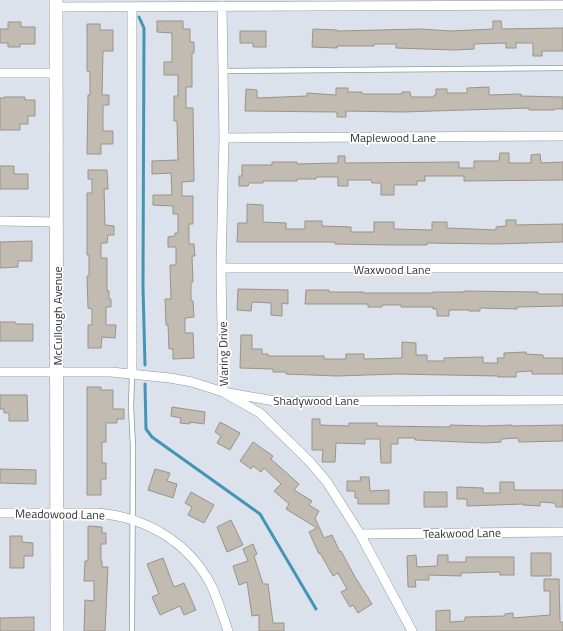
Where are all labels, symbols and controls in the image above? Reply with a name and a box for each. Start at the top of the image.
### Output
street label: Maplewood Lane [350,128,436,147]
street label: Waxwood Lane [354,260,430,279]
street label: McCullough Avenue [48,266,67,366]
street label: Waring Drive [213,321,233,387]
street label: Shadywood Lane [273,391,359,410]
street label: Meadowood Lane [15,504,105,524]
street label: Teakwood Lane [423,523,501,543]

